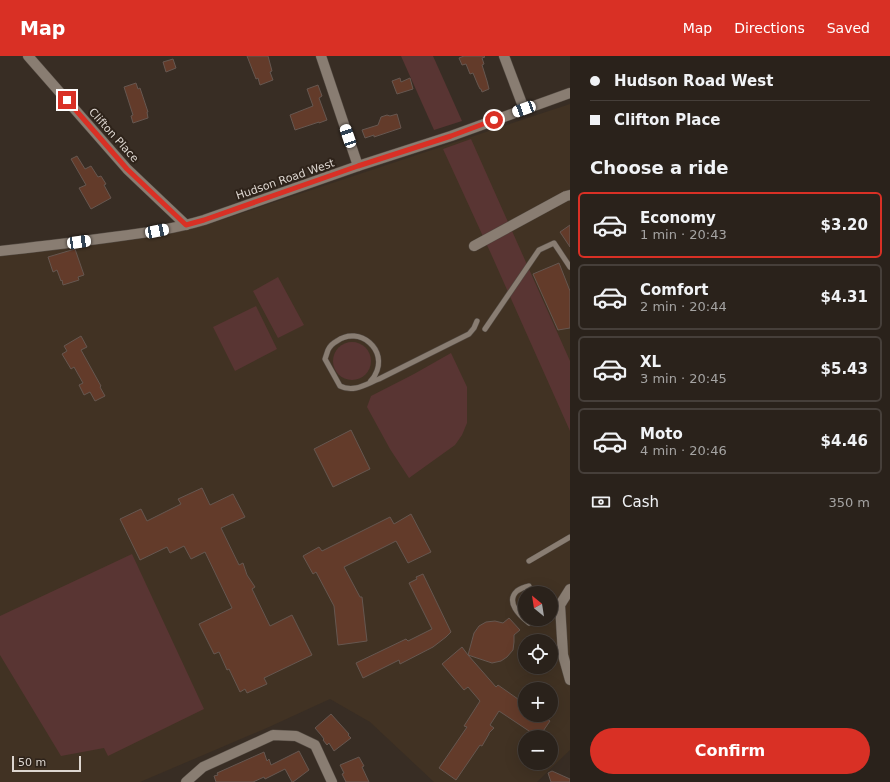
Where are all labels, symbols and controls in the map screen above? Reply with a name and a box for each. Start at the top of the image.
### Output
text: Map [20,17,65,39]
text: Map [683,20,712,36]
text: Directions [734,20,805,36]
text: Saved [827,20,870,36]
text: Hudson Road West [614,72,773,90]
route end [58,91,76,109]
car [511,99,537,119]
street label: Clifton Place [86,106,141,165]
route start [485,111,503,129]
text: Clifton Place [614,111,721,129]
car [338,123,358,149]
street label: Hudson Road West [234,156,337,202]
text: Choose a ride [590,157,729,178]
icon: car [592,207,628,243]
text: Economy [640,209,716,227]
text: $3.20 [821,216,868,234]
car [144,223,170,239]
text: 1 min · 20:43 [640,227,727,242]
car [66,234,92,250]
icon: car [592,279,628,315]
text: Comfort [640,281,708,299]
text: $4.31 [821,288,868,306]
text: 2 min · 20:44 [640,299,727,314]
icon: car [592,351,628,387]
text: XL [640,353,661,371]
text: $5.43 [821,360,868,378]
text: 3 min · 20:45 [640,371,727,386]
icon: car [592,423,628,459]
text: Moto [640,425,683,443]
text: $4.46 [821,432,868,450]
text: 4 min · 20:46 [640,443,727,458]
icon: cash [590,491,612,513]
text: Cash [622,493,659,511]
text: 350 m [828,495,870,510]
north arrow [518,586,558,626]
map controls [518,586,558,770]
button: locate [518,634,558,674]
button: + [518,682,558,722]
button: Confirm [590,728,870,774]
button: − [518,730,558,770]
scale bar [12,754,81,773]
text: 50 m [18,756,46,769]

